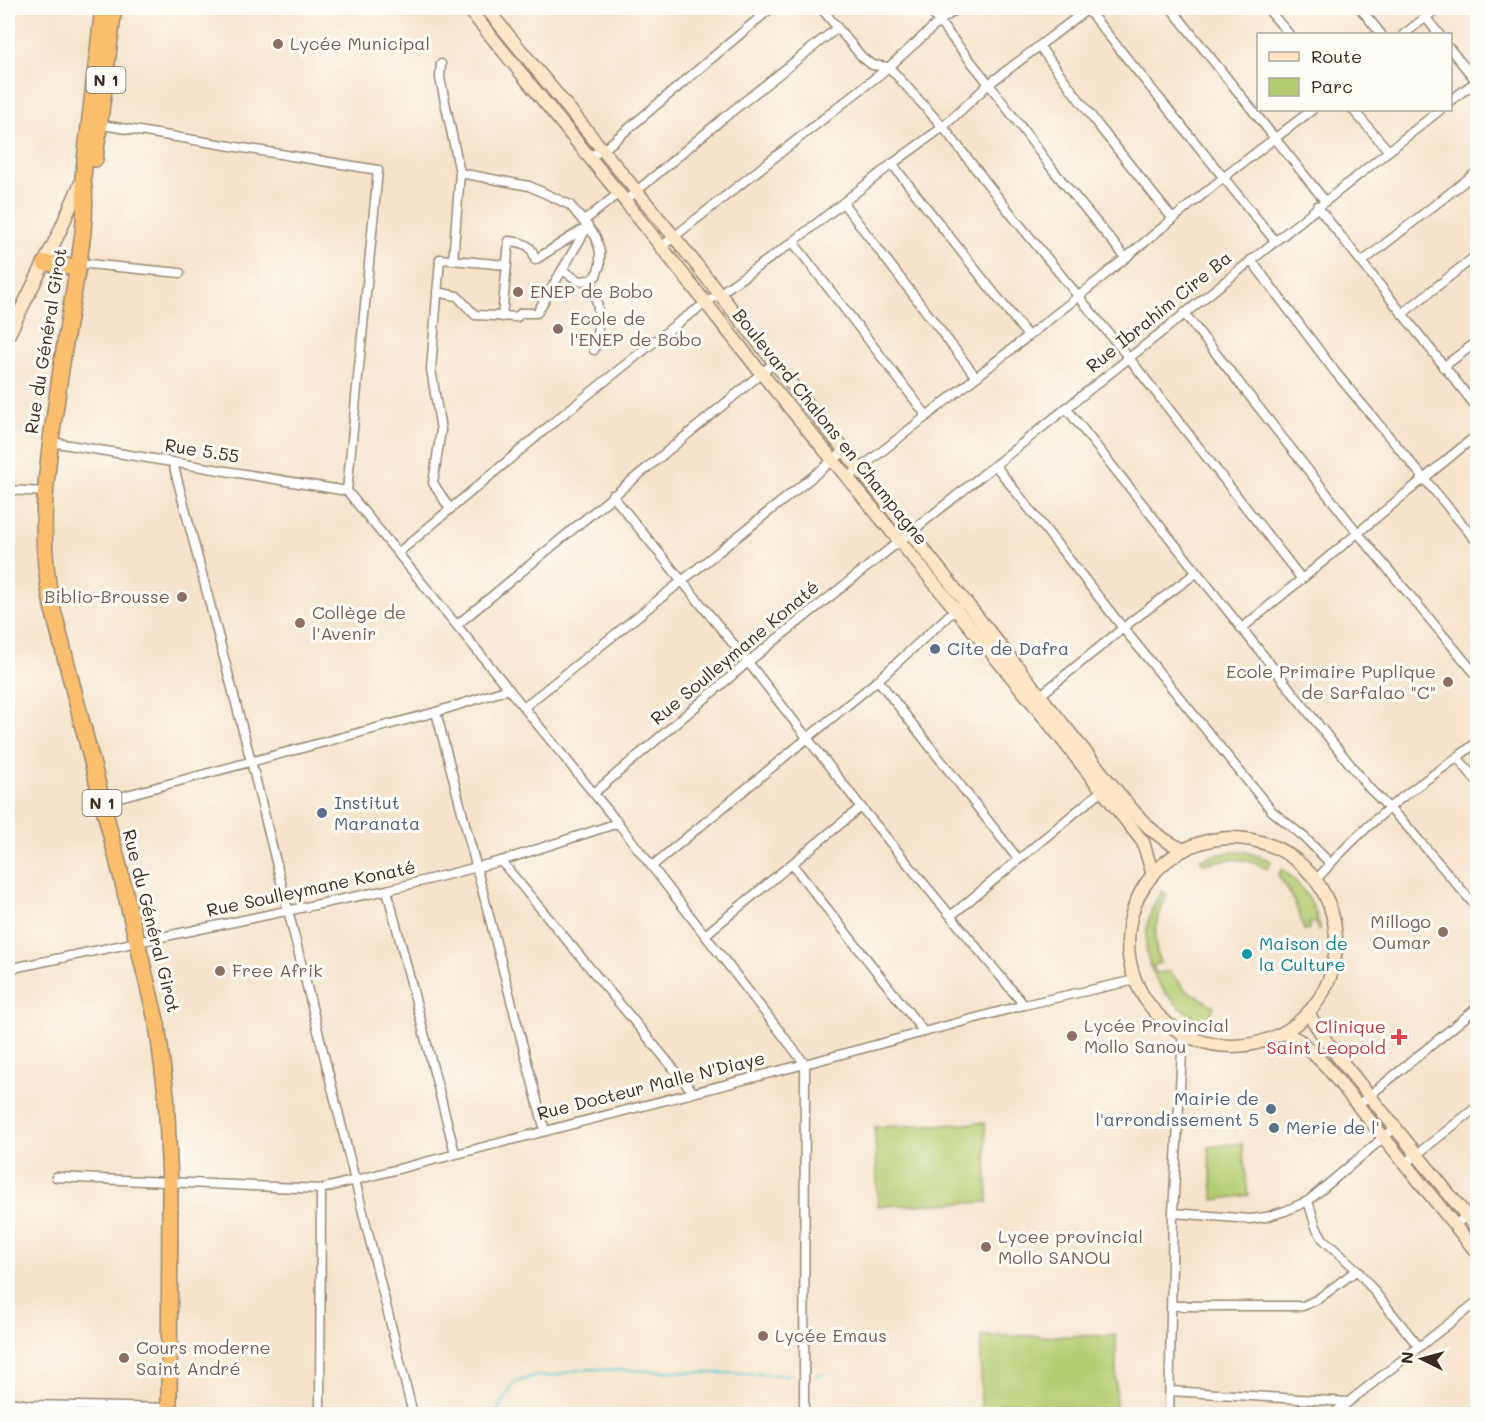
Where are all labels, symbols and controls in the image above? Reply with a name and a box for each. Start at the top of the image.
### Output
place label: Lycée Municipal [290,31,430,55]
legend [1257,33,1452,111]
marker: Lycée Municipal [271,37,285,51]
text: Route [1311,44,1362,68]
road number: N 1 [86,67,126,93]
text: Parc [1311,74,1353,98]
street label: Rue Ibrahim Cire Ba [1081,245,1236,377]
street label: Rue du Général Girot [18,246,72,436]
place label: ENEP de Bobo [530,279,653,303]
marker: ENEP de Bobo [511,285,525,299]
street label: Boulevard Chalons en Champagne [728,303,934,550]
place label: Ecole de l'ENEP de Bobo [570,306,702,351]
marker: Ecole de l'ENEP de Bobo [551,322,565,336]
street label: Rue 5.55 [163,432,241,468]
street label: Rue Soulleymane Konaté [645,575,824,730]
place label: Biblio-Brousse [44,584,170,608]
marker: Biblio-Brousse [175,590,189,604]
place label: Collège de l'Avenir [312,600,406,645]
marker: Collège de l'Avenir [293,616,307,630]
place label: Cite de Dafra [947,636,1069,660]
marker: Cite de Dafra [928,642,942,656]
place label: Ecole Primaire Puplique de Sarfalao "C" [1226,659,1436,704]
marker: Ecole Primaire Puplique de Sarfalao "C" [1441,675,1455,689]
road number: N 1 [82,790,122,816]
place label: Institut Maranata [334,790,420,835]
marker: Institut Maranata [315,806,329,820]
street label: Rue du Général Girot [118,827,186,1015]
street label: Rue Soulleymane Konaté [204,854,417,922]
place label: Millogo Oumar [1370,909,1431,954]
marker: Millogo Oumar [1436,925,1450,939]
place label: Maison de la Culture [1259,931,1348,976]
marker: Maison de la Culture [1240,947,1254,961]
place label: Free Afrik [232,958,323,982]
marker: Free Afrik [213,964,227,978]
place label: Lycée Provincial Mollo Sanou [1084,1013,1229,1058]
place label: Clinique Saint Leopold [1266,1014,1386,1059]
marker: Clinique Saint Leopold [1390,1028,1408,1046]
marker: Lycée Provincial Mollo Sanou [1065,1029,1079,1043]
street label: Rue Docteur Malle N'Diaye [534,1045,767,1125]
place label: Mairie de l'arrondissement 5 [1095,1086,1259,1131]
marker: Mairie de l'arrondissement 5 [1264,1102,1278,1116]
place label: Merie de l' [1286,1115,1380,1139]
marker: Merie de l' [1267,1121,1281,1135]
place label: Lycee provincial Mollo SANOU [998,1224,1143,1269]
marker: Lycee provincial Mollo SANOU [979,1240,993,1254]
place label: Lycée Emaus [775,1323,887,1347]
marker: Lycée Emaus [756,1329,770,1343]
north arrow [1392,1329,1452,1389]
place label: Cours moderne Saint André [136,1335,271,1380]
marker: Cours moderne Saint André [117,1351,131,1365]
text: N [1396,1351,1418,1365]

